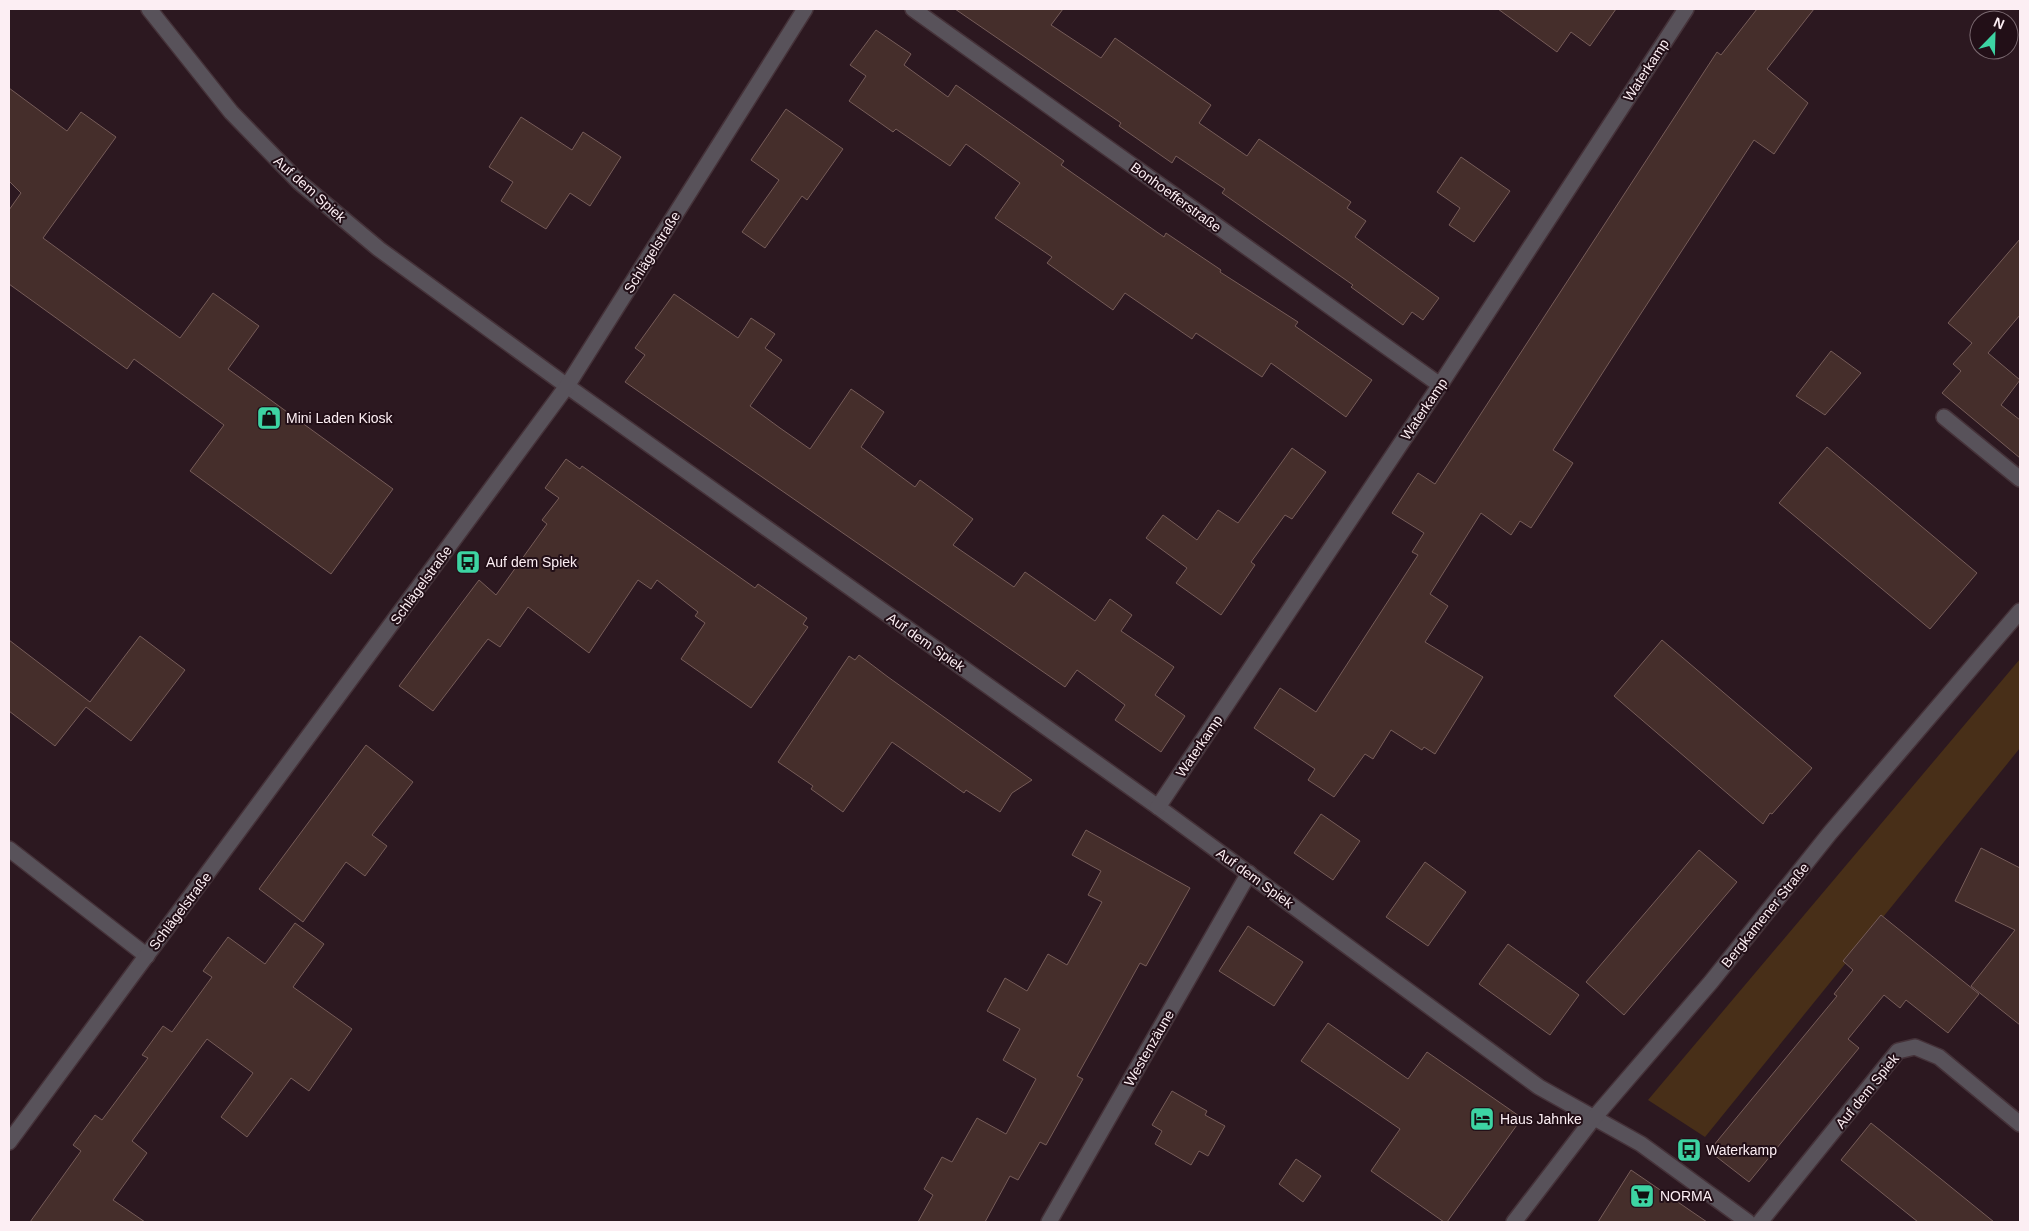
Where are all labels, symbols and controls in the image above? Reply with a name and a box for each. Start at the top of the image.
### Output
north arrow [1969,10,2019,60]
text: N [1991,14,2007,32]
street label: Waterkamp [1620,36,1672,104]
street label: Auf dem Spiek [271,153,350,226]
street label: Bonhoefferstraße [1128,159,1225,235]
street label: Schlägelstraße [620,208,684,296]
street label: Waterkamp [1397,375,1451,443]
shop icon: Mini Laden Kiosk [256,405,282,431]
place label: Mini Laden Kiosk [286,410,394,426]
street label: Schlägelstraße [387,542,455,627]
bus stop icon: Auf dem Spiek [455,549,481,575]
place label: Auf dem Spiek [486,554,578,570]
street label: Auf dem Spiek [884,609,969,675]
street label: Waterkamp [1172,712,1226,780]
street label: Auf dem Spiek [1213,845,1297,912]
street label: Bergkamener Straße [1718,859,1812,971]
street label: Schlägelstraße [146,869,215,953]
street label: Westenzäune [1121,1007,1177,1089]
street label: Auf dem Spiek [1832,1050,1902,1131]
hotel icon: Haus Jahnke [1469,1106,1495,1132]
place label: Haus Jahnke [1500,1111,1582,1127]
bus stop icon: Waterkamp [1676,1137,1702,1163]
place label: Waterkamp [1706,1142,1777,1158]
supermarket icon: NORMA [1629,1183,1655,1209]
place label: NORMA [1660,1188,1713,1204]

